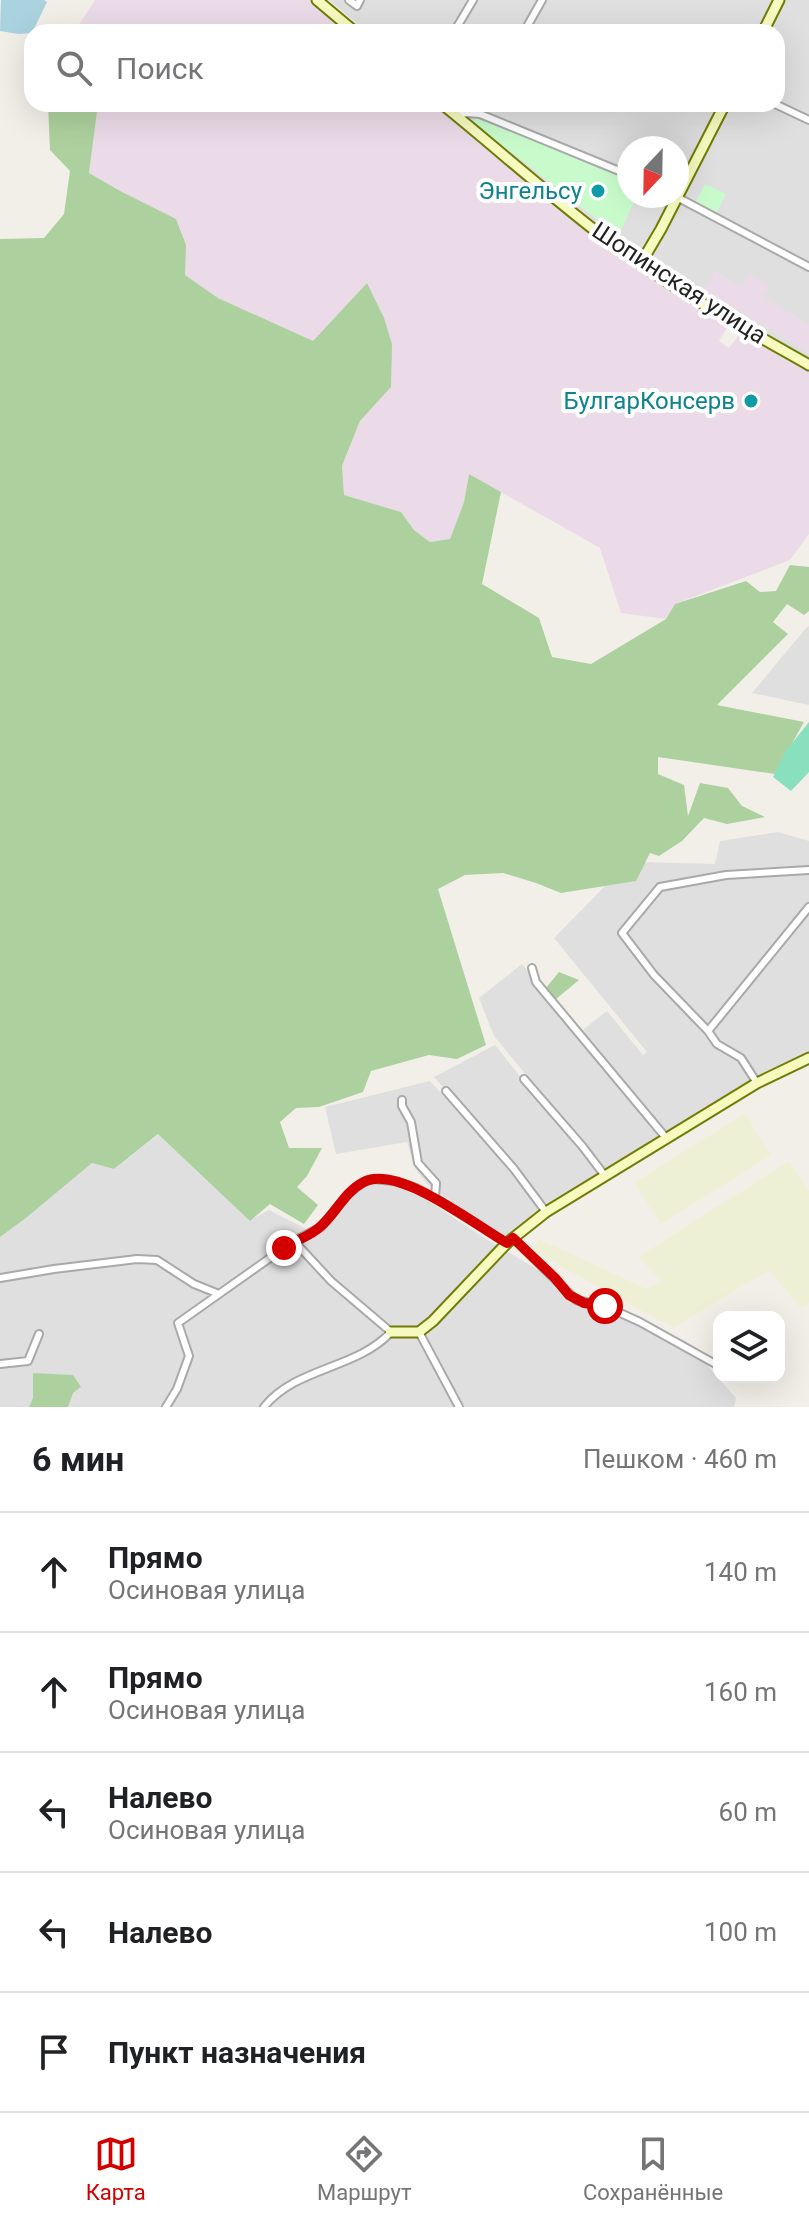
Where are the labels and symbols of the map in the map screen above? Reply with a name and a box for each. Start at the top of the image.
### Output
north arrow [617,136,689,208]
place label: Энгельсу [479,177,583,205]
marker: Энгельсу [589,182,607,200]
street label: Шопинская улица [587,216,771,350]
place label: БулгарКонсерв [563,387,735,415]
marker: БулгарКонсерв [742,392,760,410]
route end [266,1230,302,1266]
route start [587,1288,623,1324]

